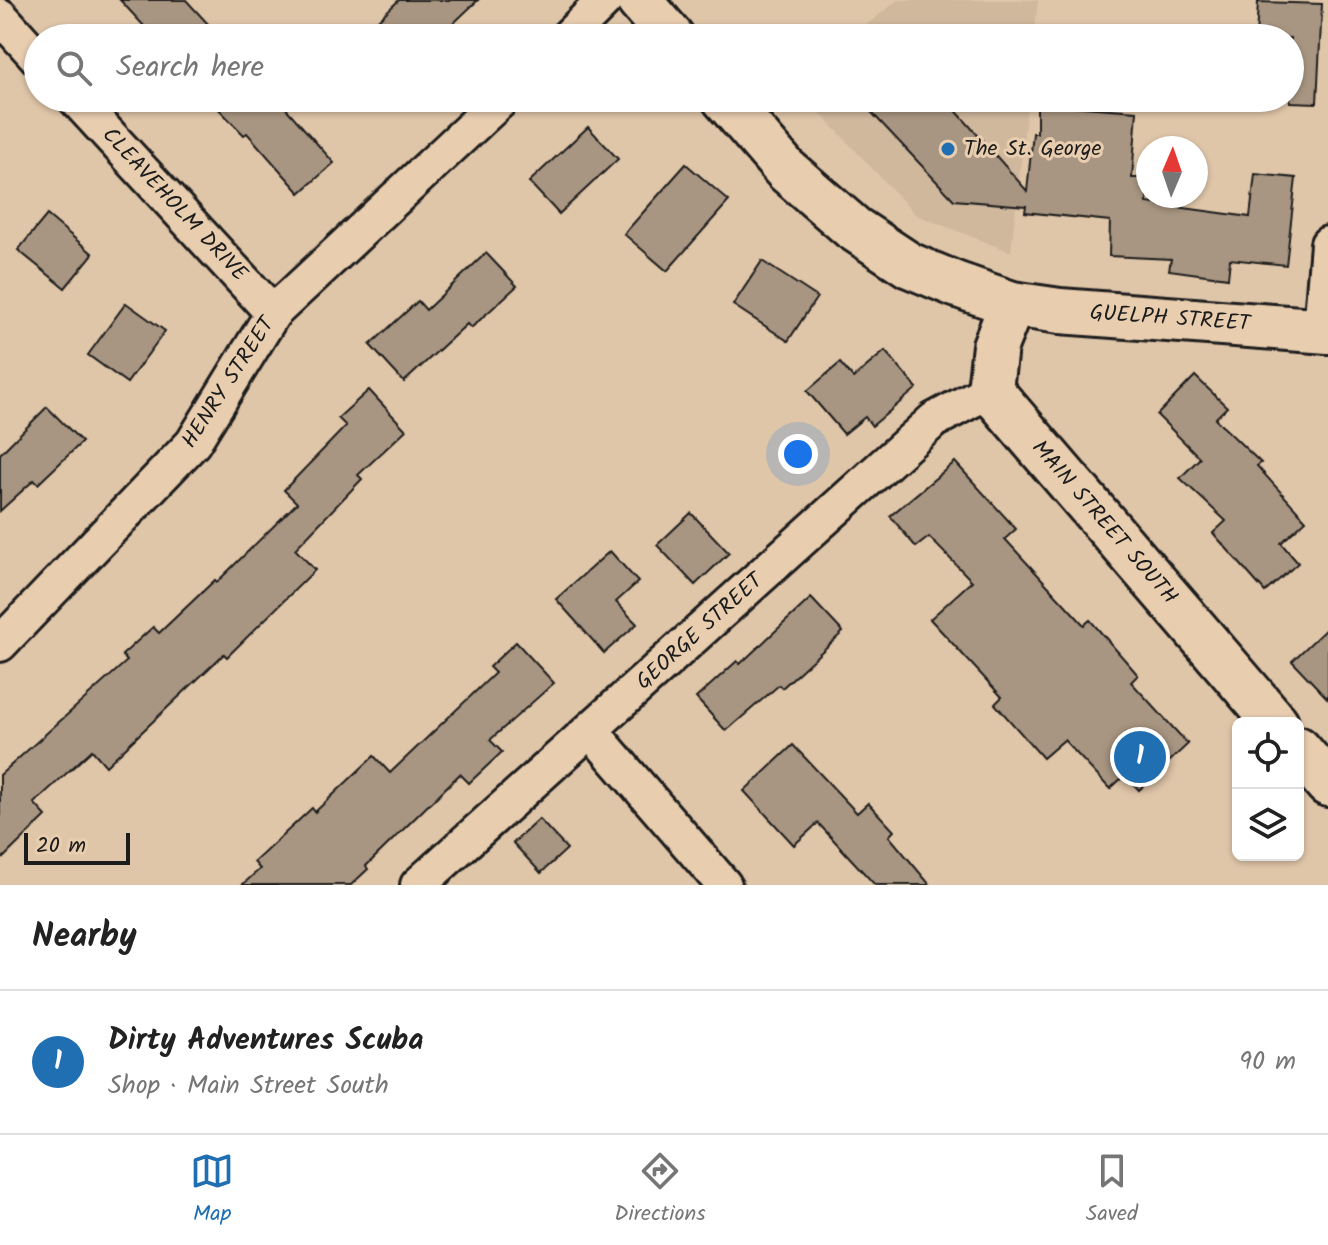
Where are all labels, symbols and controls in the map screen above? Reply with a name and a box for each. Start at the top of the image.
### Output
search box [24,24,1304,112]
text: Search here [116,44,264,92]
icon: search [52,46,96,90]
street label: CLEAVEHOLM DRIVE [93,120,256,291]
place label: The St. George [964,132,1102,167]
north arrow [1136,136,1208,208]
marker: The St. George [939,140,957,158]
street label: GUELPH STREET [1089,296,1254,342]
street label: HENRY STREET [173,308,286,456]
street label: MAIN STREET SOUTH [1022,433,1186,613]
your location [778,434,818,474]
street label: GEORGE STREET [628,563,773,699]
map controls [1232,717,1304,861]
button: locate [1232,717,1304,789]
pin: 1 [1114,727,1166,787]
button: layers [1232,789,1304,861]
scale bar [24,829,130,865]
text: 20 m [36,829,86,864]
text: Nearby [32,910,137,964]
text: Dirty Adventures Scuba [108,1017,424,1065]
text: 1 [54,1041,62,1083]
text: 90 m [1239,1041,1296,1083]
text: Shop · Main Street South [108,1065,389,1107]
tab: Map [190,1149,234,1232]
tab: Directions [614,1149,706,1232]
tab: Saved [1086,1149,1138,1232]

